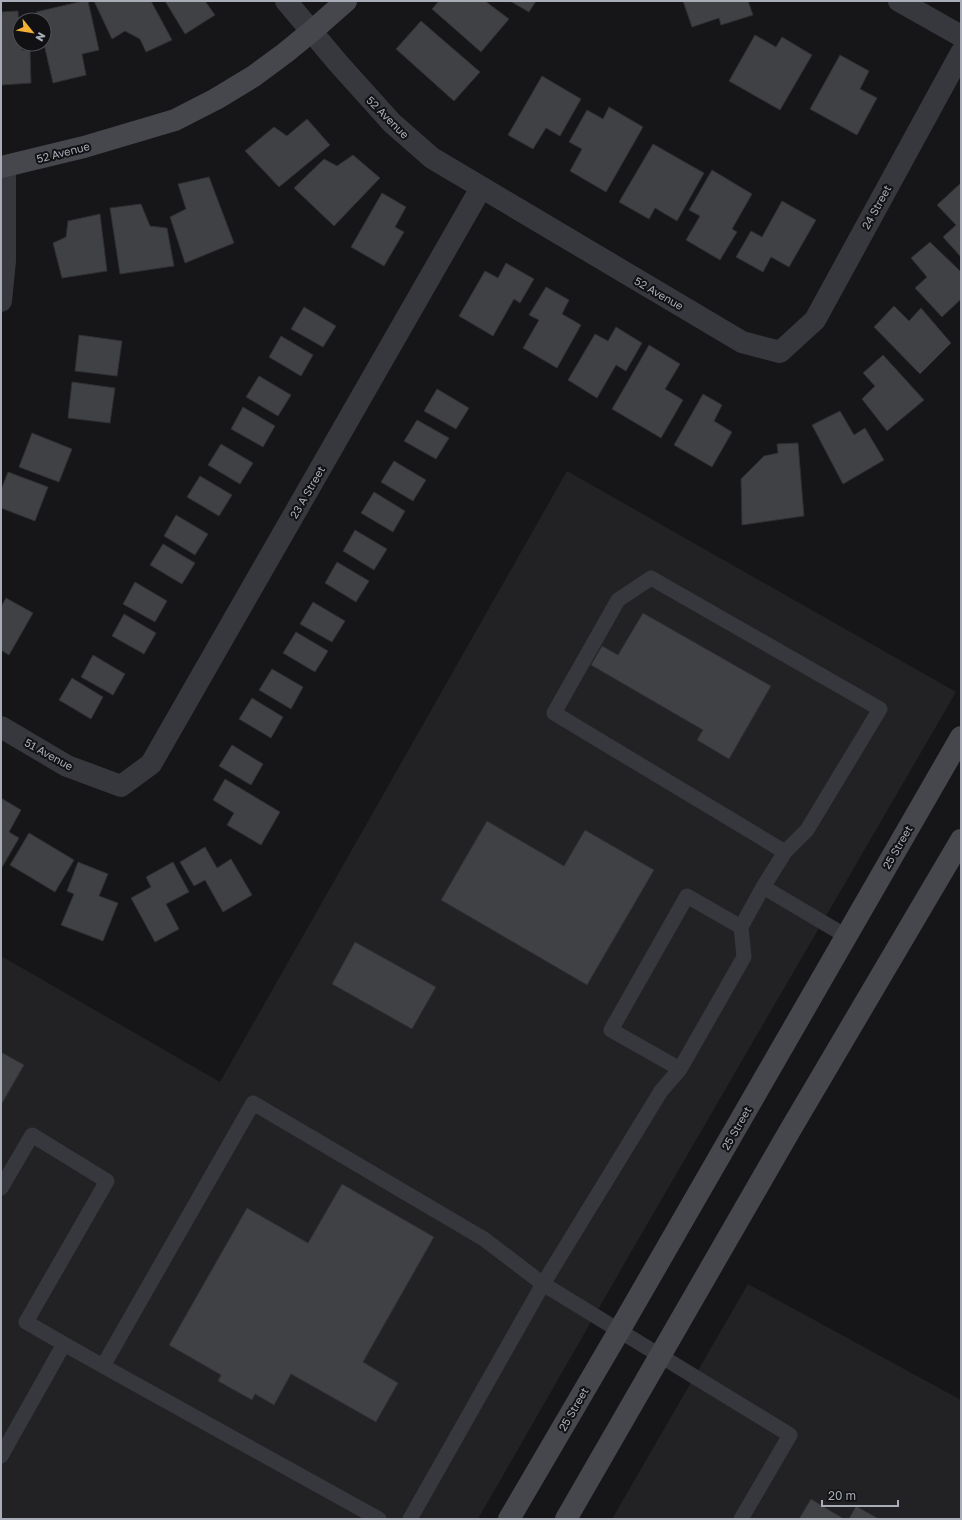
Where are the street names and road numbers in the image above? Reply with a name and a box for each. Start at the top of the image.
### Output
street label: 52 Avenue [364,93,412,141]
street label: 52 Avenue [35,139,91,165]
street label: 24 Street [859,183,893,231]
street label: 52 Avenue [632,274,686,312]
street label: 23 A Street [287,464,327,520]
street label: 51 Avenue [23,735,75,773]
street label: 25 Street [879,823,915,871]
street label: 25 Street [718,1104,754,1152]
street label: 25 Street [555,1385,591,1433]

